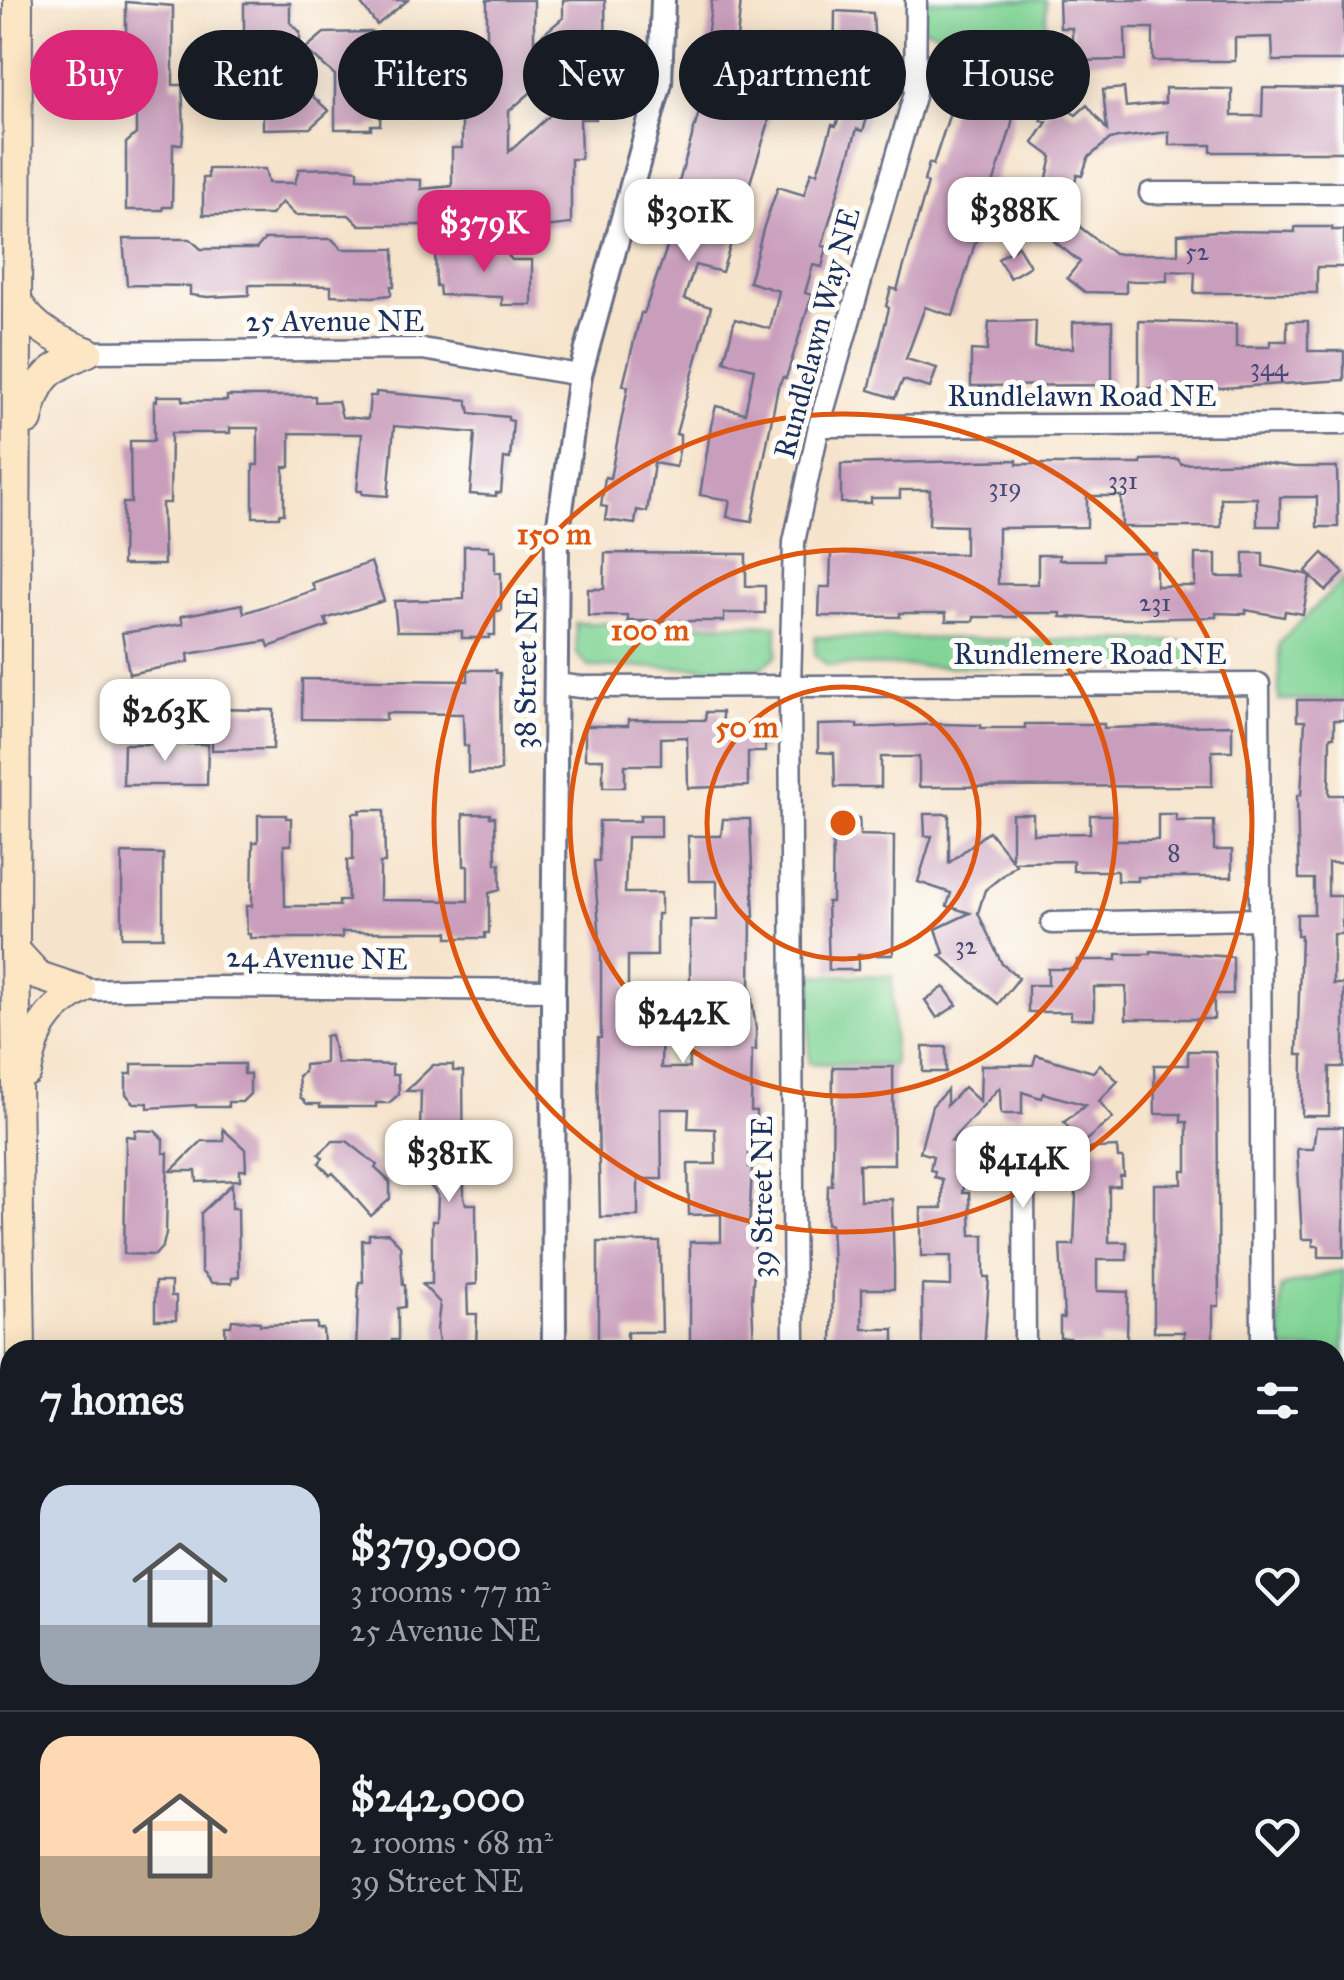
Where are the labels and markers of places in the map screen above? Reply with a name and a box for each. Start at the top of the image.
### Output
pin: $388K [944,177,1084,262]
pin: $301K [619,179,759,264]
pin: $379K [414,190,554,275]
pin: $263K [95,679,235,764]
centre of rings [825,805,861,841]
pin: $242K [613,981,753,1066]
pin: $381K [379,1120,519,1205]
pin: $414K [953,1126,1093,1211]

